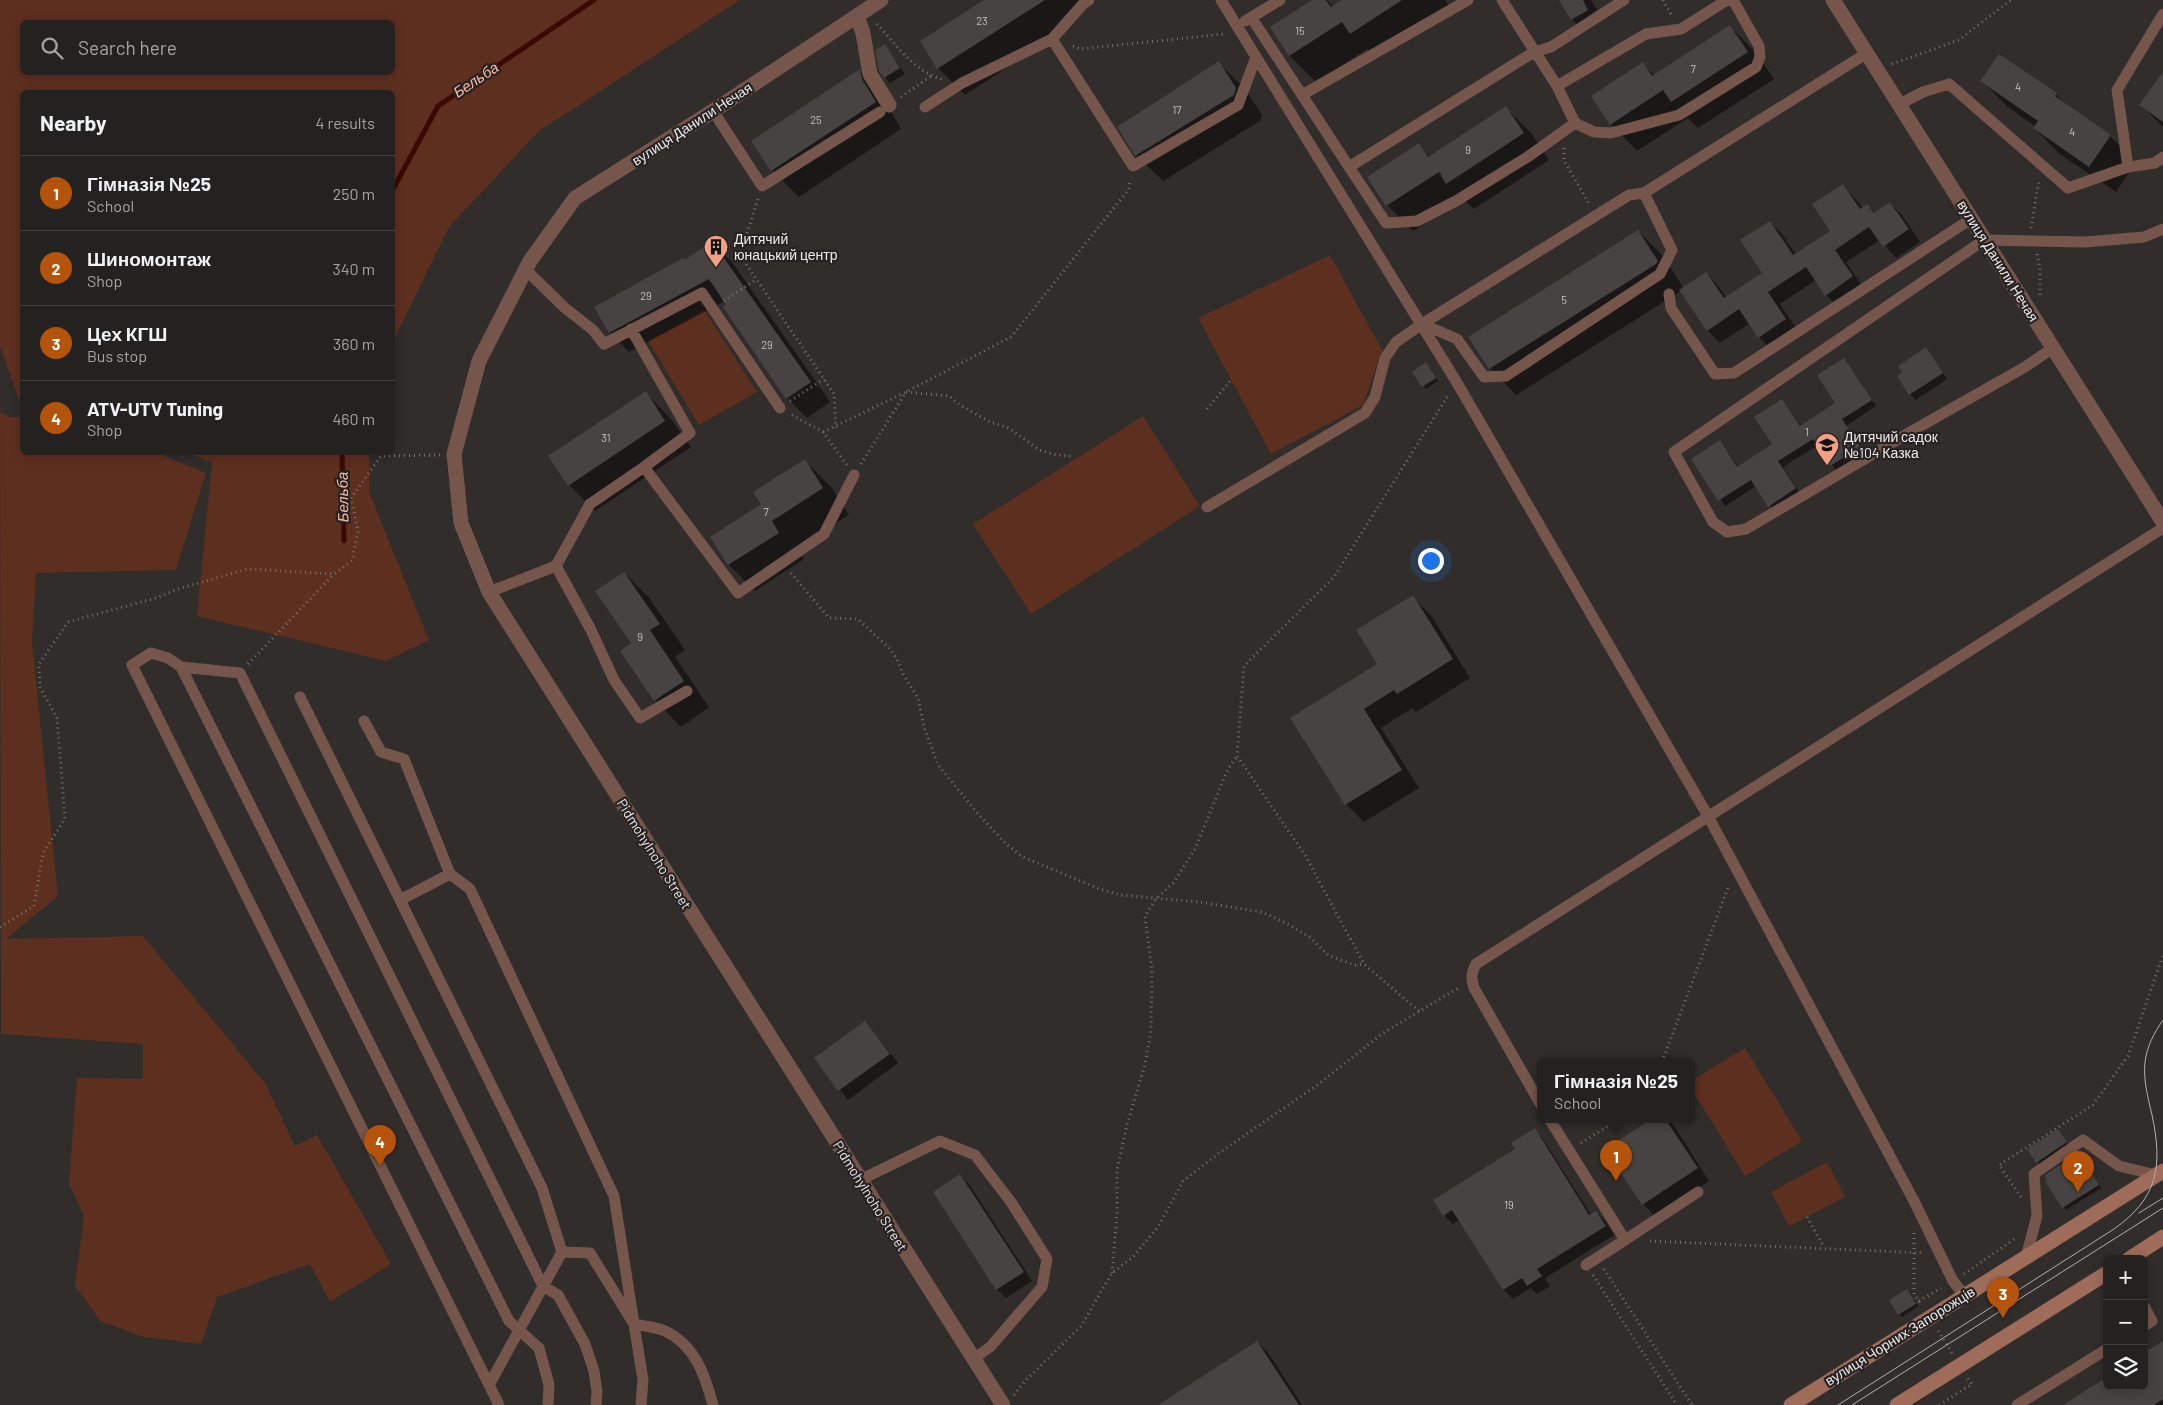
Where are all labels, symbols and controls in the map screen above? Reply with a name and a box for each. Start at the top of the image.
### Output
house number: 23 [976,14,988,27]
search box [20,20,395,75]
house number: 15 [1295,24,1305,37]
icon: search [38,34,66,62]
text: Search here [78,36,177,59]
water label: Бельба [449,58,502,101]
house number: 7 [1690,62,1696,75]
street label: вулиця Данили Нечая [628,78,755,169]
house number: 4 [2015,80,2021,93]
house number: 17 [1172,103,1182,116]
text: Nearby [40,110,106,135]
text: 4 results [315,113,375,132]
house number: 25 [810,113,822,126]
house number: 4 [2069,125,2075,138]
house number: 9 [1465,143,1471,156]
text: Гімназія №25 [87,172,211,195]
text: 1 [53,184,59,203]
text: 250 m [333,184,375,203]
text: School [87,196,134,215]
street label: вулиця Данили Нечая [1954,197,2043,325]
place label: Дитячий юнацький центр [734,230,838,263]
building icon: Дитячий юнацький центр [703,234,729,268]
text: Шиномонтаж [87,247,211,270]
text: 2 [52,259,60,278]
text: 340 m [332,259,375,278]
text: Shop [87,271,122,290]
house number: 29 [640,289,652,302]
house number: 5 [1561,293,1567,306]
text: Цех КГШ [87,322,167,345]
text: 3 [52,334,60,353]
text: 360 m [333,334,375,353]
house number: 29 [761,338,773,351]
text: Bus stop [87,346,147,365]
text: ATV-UTV Tuning [87,397,223,420]
text: 4 [51,409,61,428]
text: 460 m [332,409,375,428]
text: Shop [87,420,122,439]
house number: 1 [1805,425,1809,438]
place label: Дитячий садок №104 Казка [1844,428,1939,461]
house number: 31 [601,431,611,444]
school or university icon: Дитячий садок №104 Казка [1814,432,1840,466]
water label: Бельба [333,471,351,523]
house number: 7 [763,505,769,518]
your location [1418,548,1444,574]
house number: 9 [637,630,643,643]
street label: Pidmohylnoho Street [614,795,695,912]
popup [1537,1058,1695,1123]
text: Гімназія №25 [1554,1069,1678,1092]
text: School [1554,1093,1601,1112]
pin: 4 [364,1125,396,1166]
street label: Pidmohylnoho Street [830,1137,911,1254]
pin: 1 [1600,1140,1632,1181]
pin: 2 [2062,1151,2094,1192]
house number: 19 [1504,1198,1514,1211]
map controls [2103,1255,2148,1390]
button: + [2103,1255,2148,1300]
pin: 3 [1987,1277,2019,1318]
street label: вулиця Чорних Запорожців [1822,1282,1978,1389]
button: − [2103,1300,2148,1345]
button: layers [2103,1345,2148,1390]

